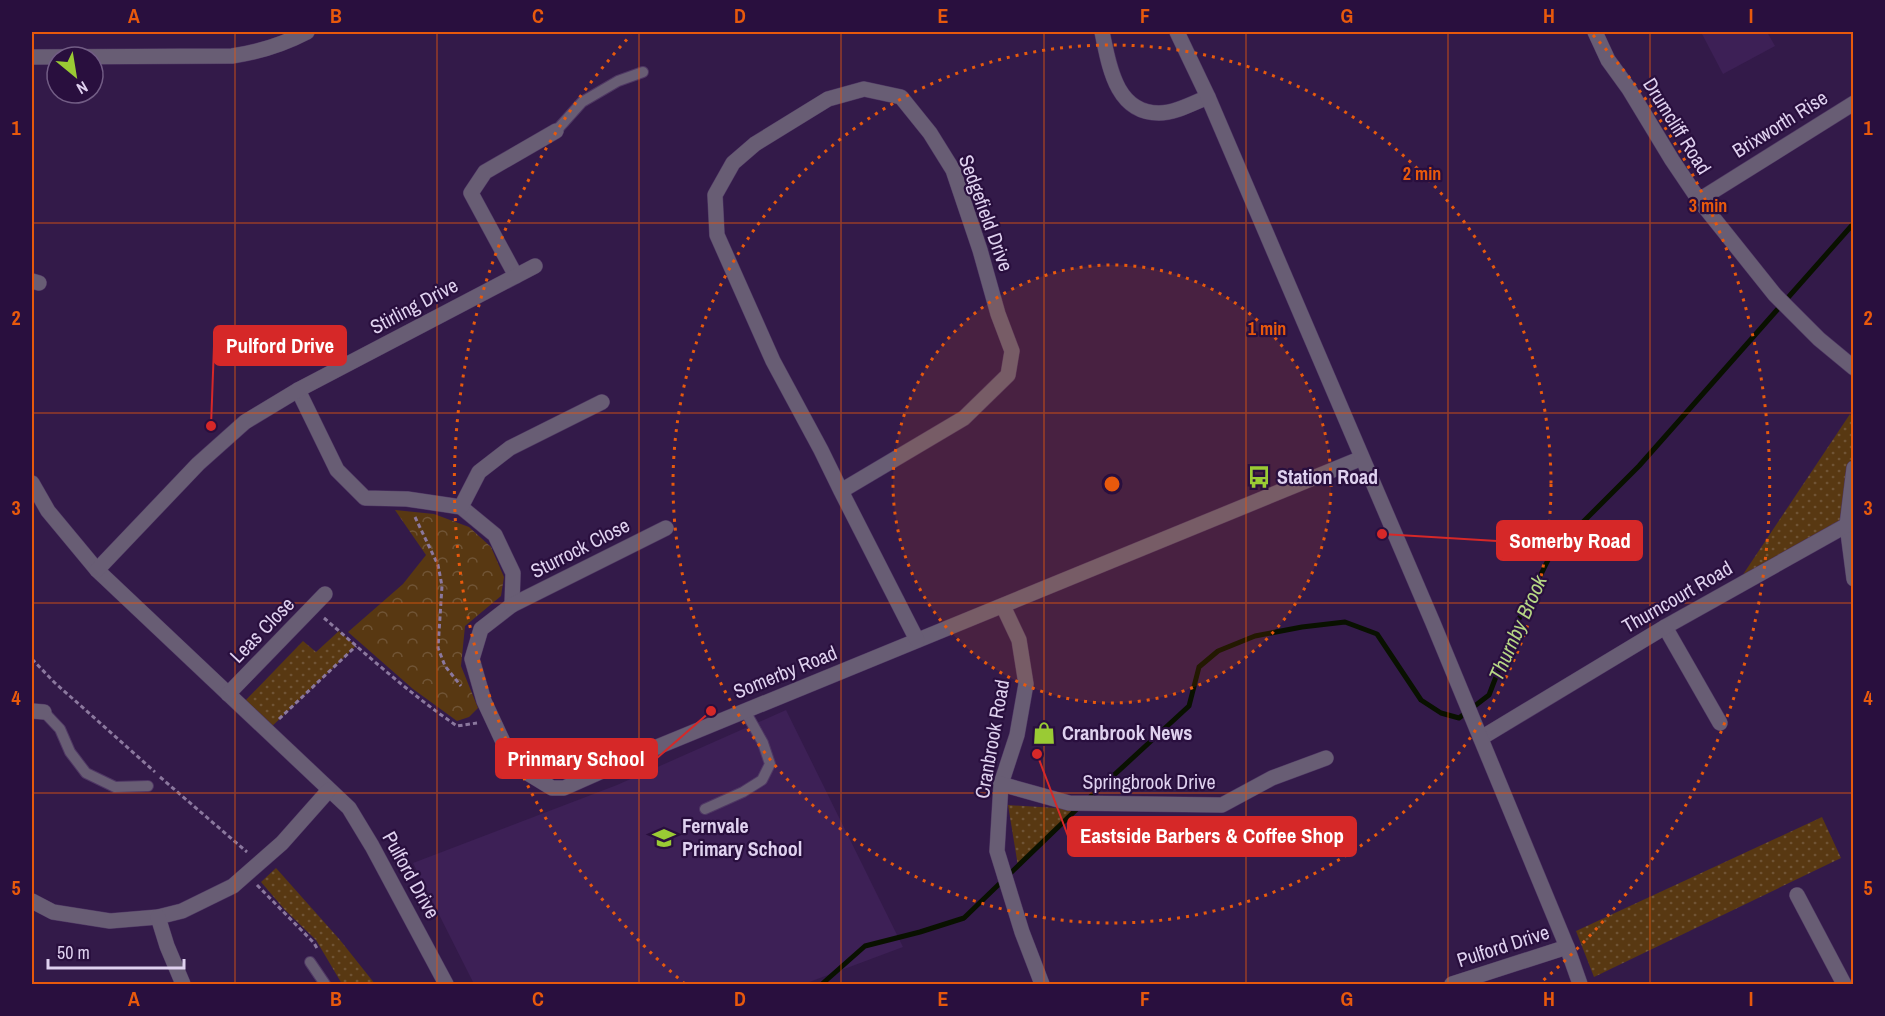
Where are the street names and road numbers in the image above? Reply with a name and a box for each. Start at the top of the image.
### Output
street label: Drumcliff Road [1637,72,1718,179]
street label: Brixworth Rise [1727,84,1832,164]
street label: Sedgefield Drive [953,151,1020,275]
street label: Stirling Drive [365,271,462,340]
street label: Sturrock Close [526,511,634,584]
street label: Thurncourt Road [1617,554,1737,639]
street label: Leas Close [223,591,300,669]
street label: Somerby Road [729,639,841,705]
street label: Cranbrook Road [968,677,1015,801]
street label: Springbrook Drive [1082,768,1216,795]
street label: Pulford Drive [376,826,446,923]
street label: Pulford Drive [1453,918,1553,973]

